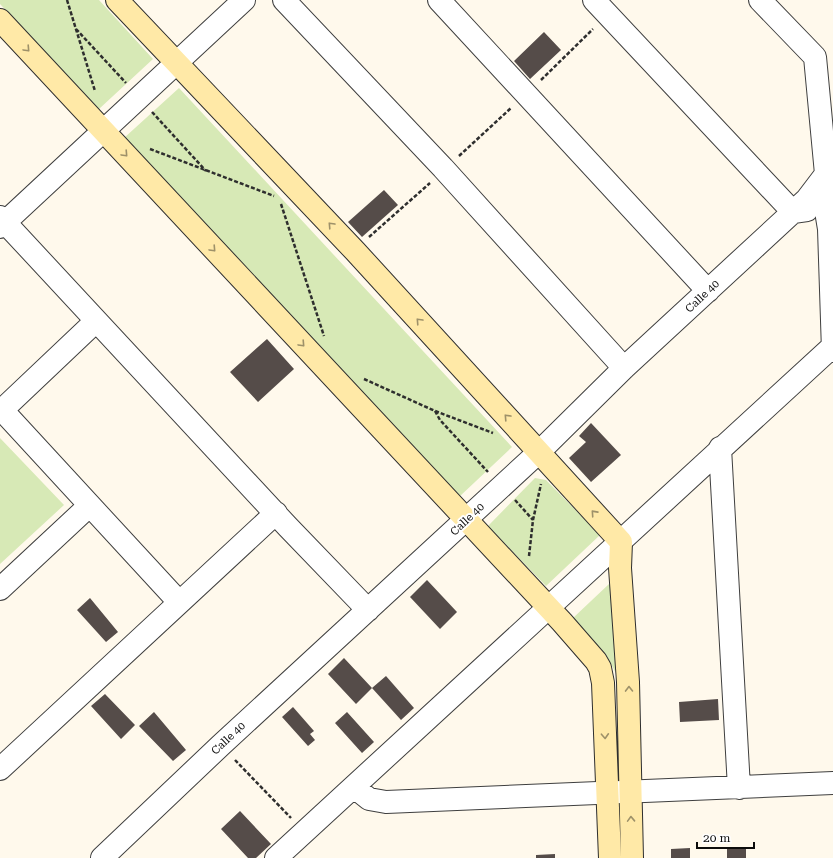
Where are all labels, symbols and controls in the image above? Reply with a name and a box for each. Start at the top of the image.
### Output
one-way arrow [22,44,29,52]
one-way arrow [120,149,127,157]
one-way arrow [328,223,335,230]
one-way arrow [209,244,216,252]
street label: Calle 40 [683,277,722,315]
one-way arrow [416,318,424,326]
one-way arrow [297,339,305,347]
one-way arrow [504,414,511,422]
street label: Calle 40 [448,500,487,538]
one-way arrow [591,511,598,518]
one-way arrow [624,686,633,692]
street label: Calle 40 [209,719,248,757]
one-way arrow [601,733,609,739]
one-way arrow [626,816,635,822]
scale bar [697,824,754,850]
text: 20 m [703,831,730,845]

